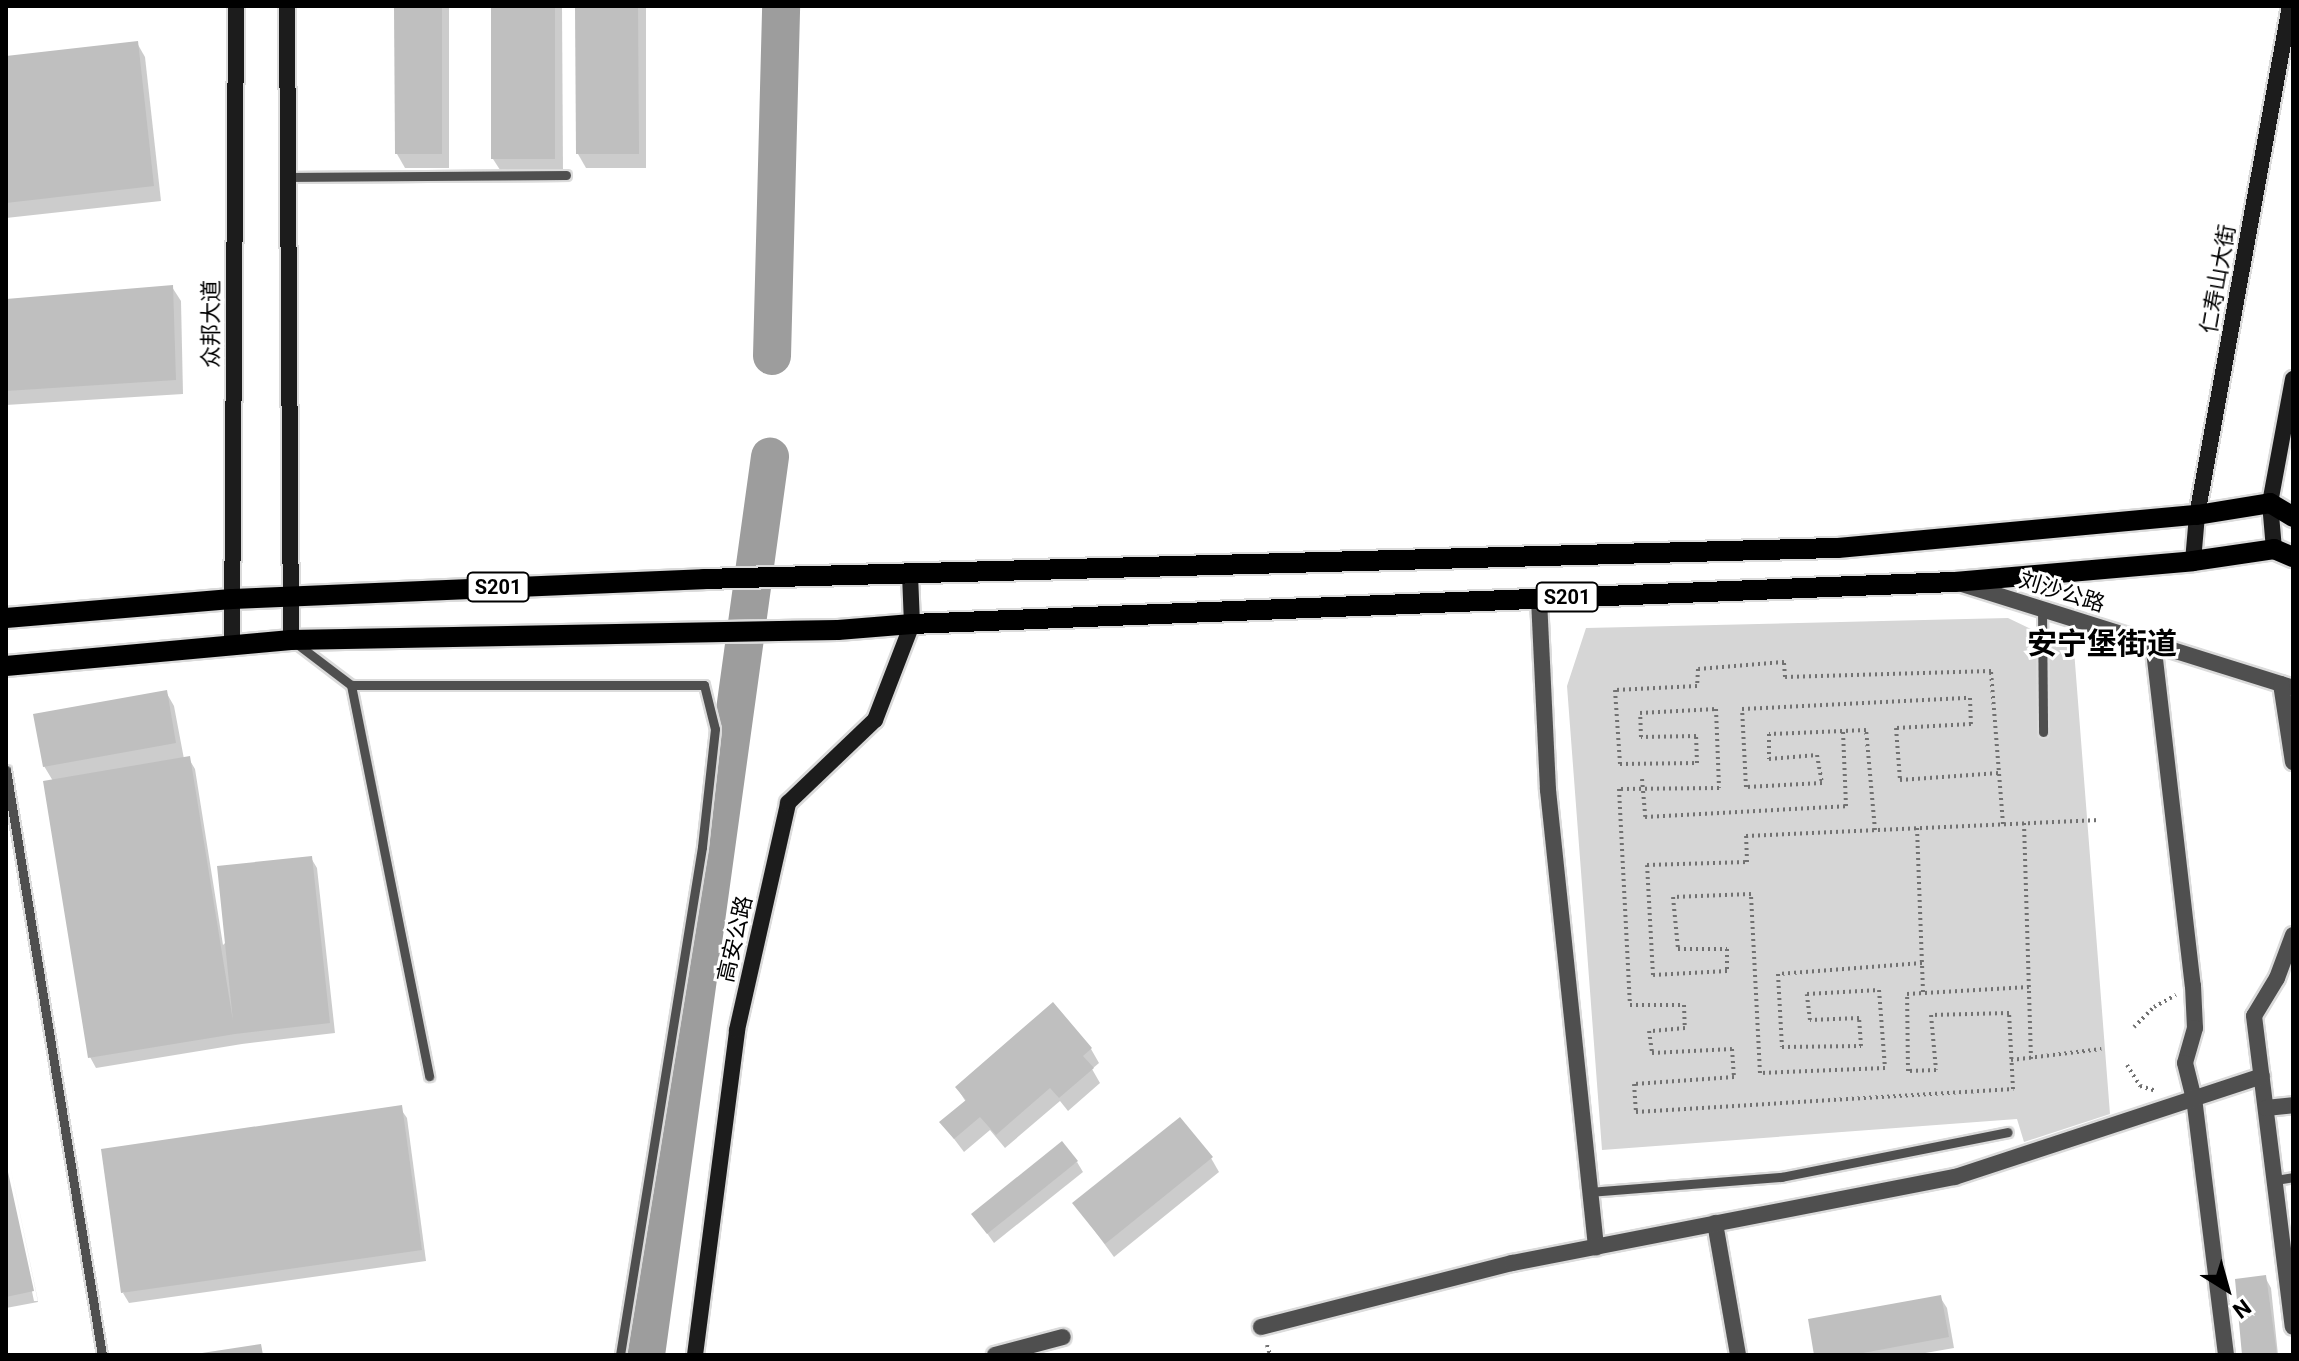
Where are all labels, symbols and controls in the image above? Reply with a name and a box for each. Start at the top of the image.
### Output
street label: 仁寿山大街 [2195,223,2241,335]
street label: 众邦大道 [198,280,224,368]
street label: 刘沙公路 [2016,567,2108,617]
road number: S201 [466,571,530,603]
road number: S201 [1535,581,1599,613]
district label: 安宁堡街道 [2027,626,2177,662]
street label: 高安公路 [712,893,758,985]
north arrow [2187,1249,2267,1329]
text: N [2228,1294,2255,1323]

